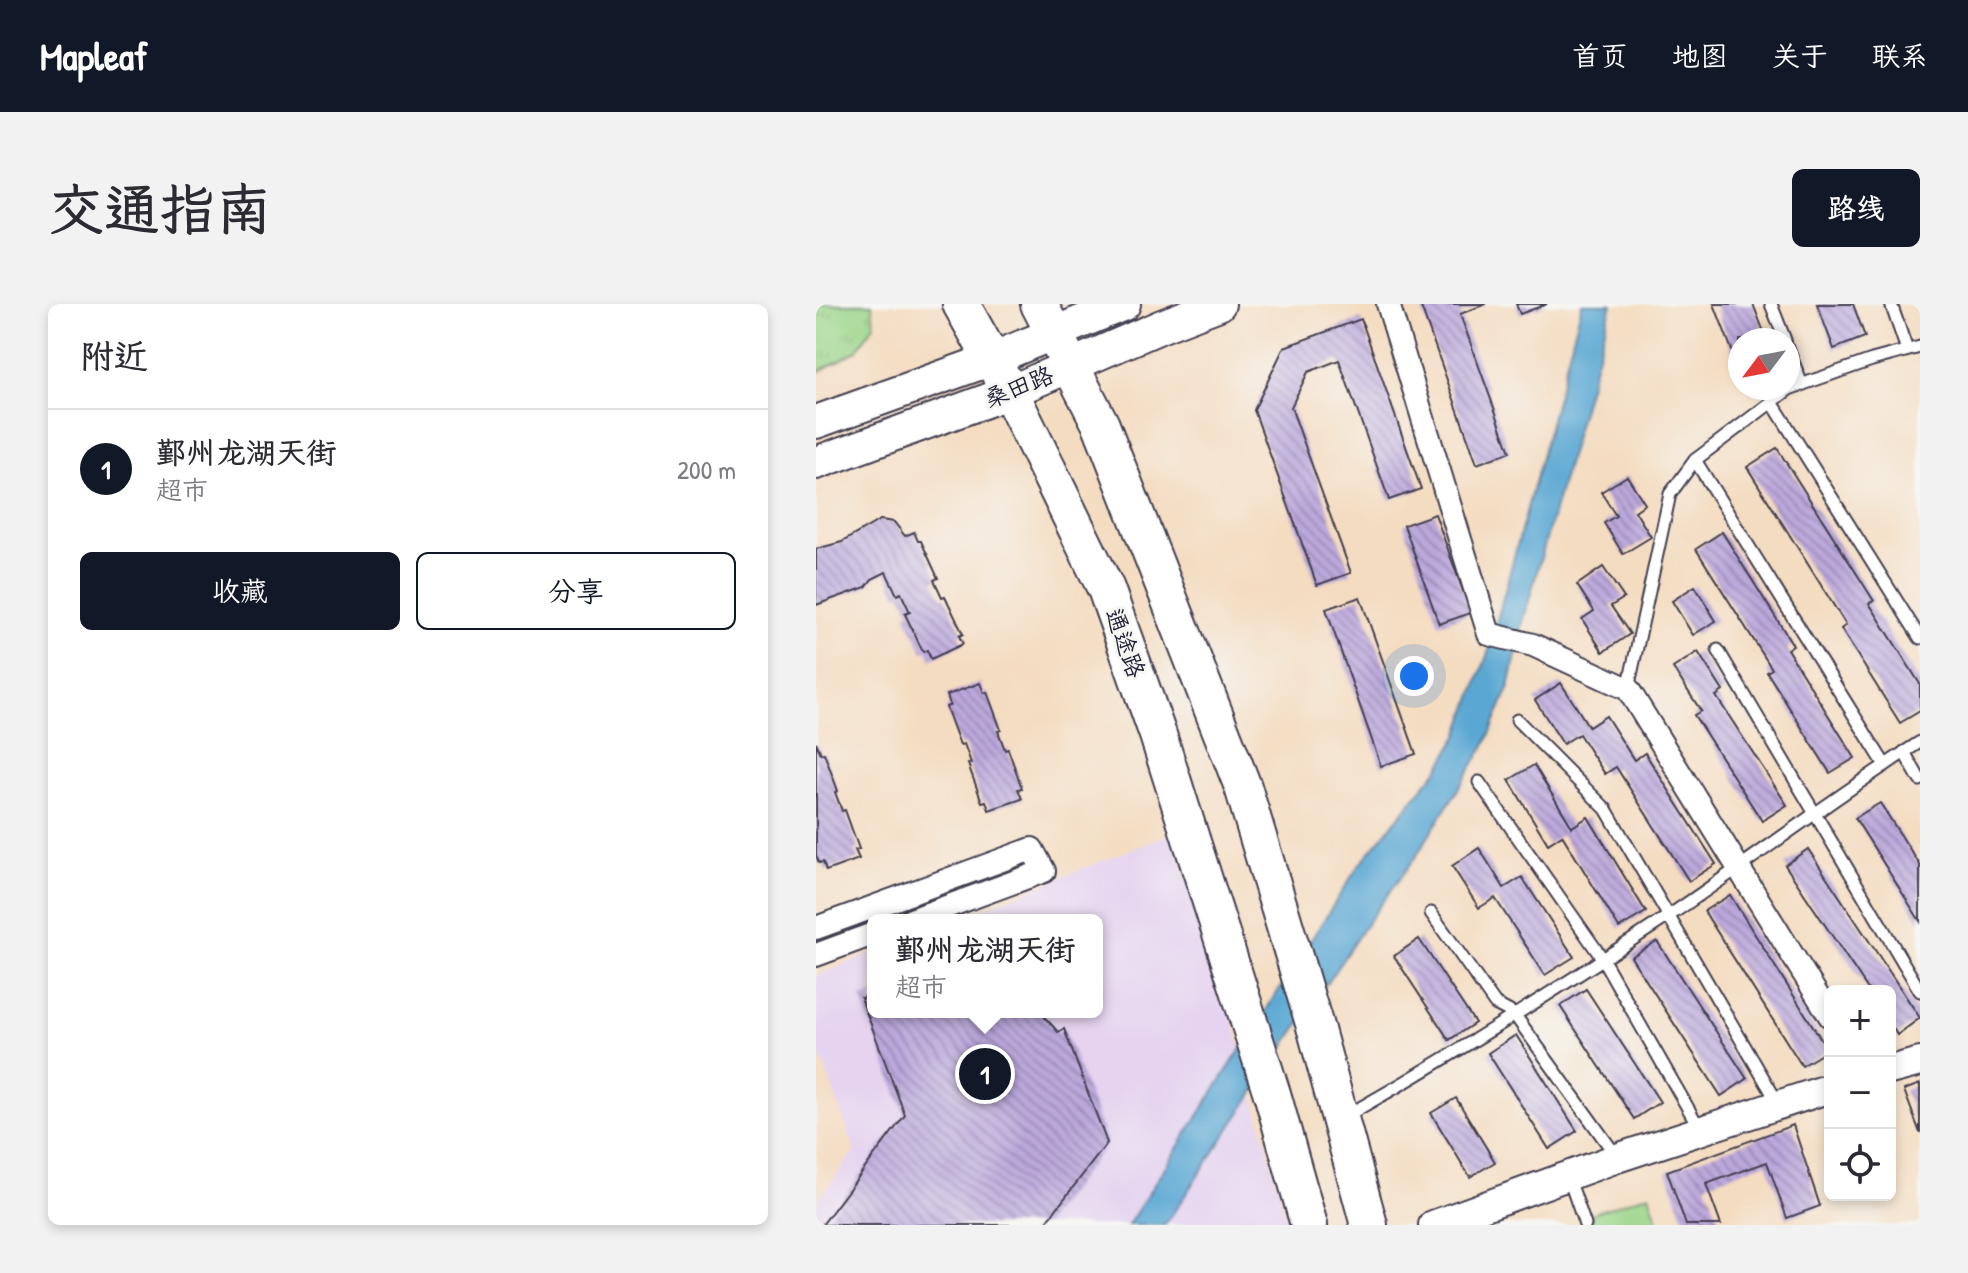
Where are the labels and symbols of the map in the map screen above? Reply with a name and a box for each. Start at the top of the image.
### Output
north arrow [1728,328,1800,400]
street label: 桑田路 [979,358,1058,414]
street label: 通途路 [1099,603,1153,682]
your location [1394,656,1434,696]
pin: 1 [959,1044,1011,1104]

